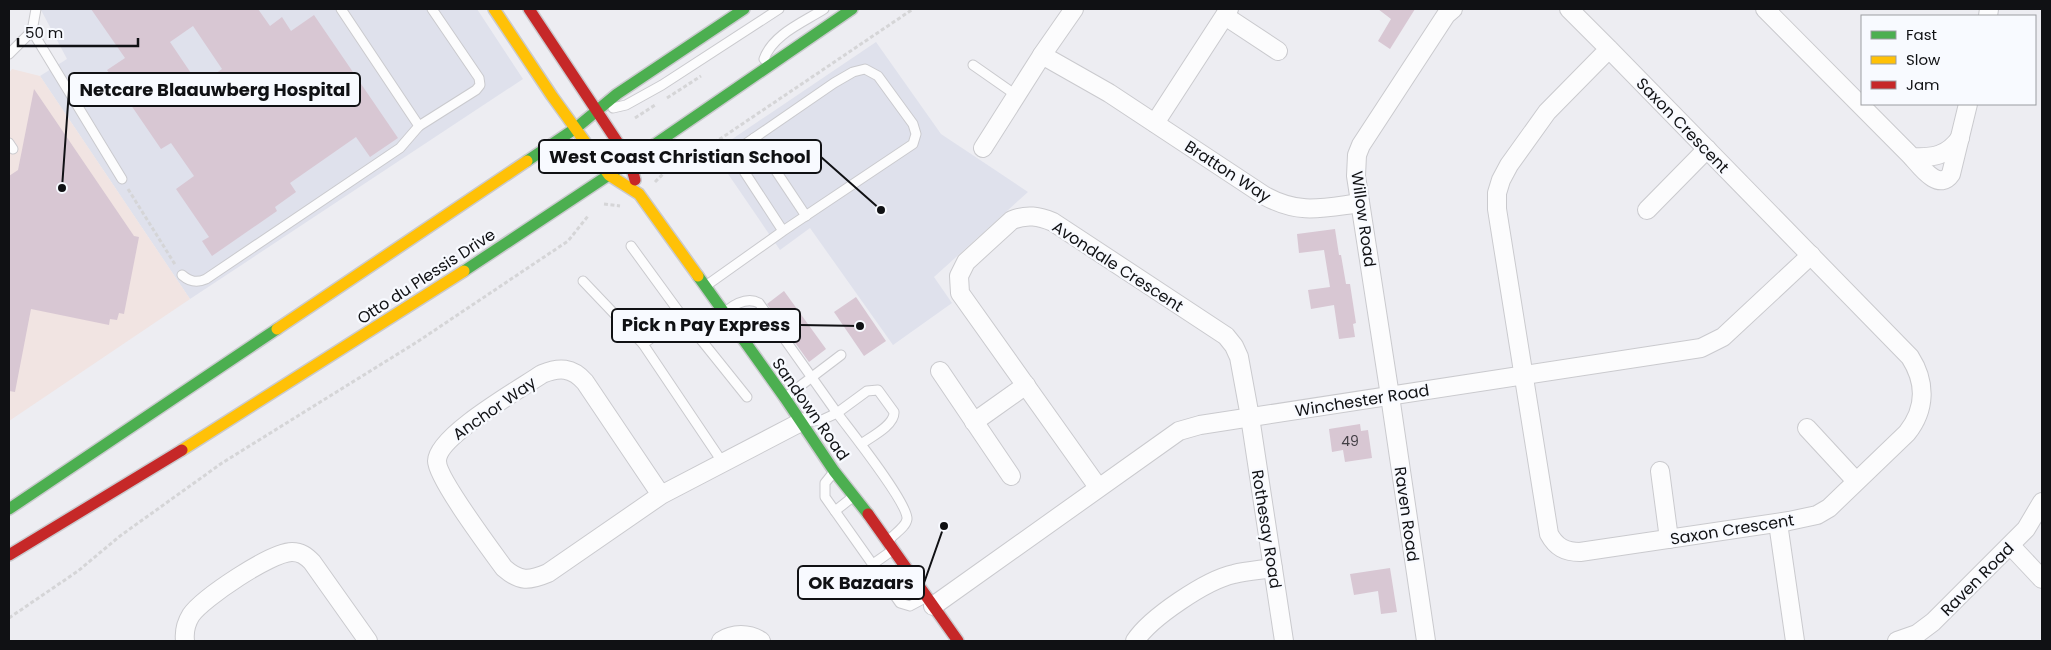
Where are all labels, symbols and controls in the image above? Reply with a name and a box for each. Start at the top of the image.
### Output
scale bar [18,15,138,47]
legend [1861,15,2036,105]
text: 50 m [25,22,63,43]
text: Fast [1906,24,1937,45]
text: Slow [1906,49,1941,70]
street label: Saxon Crescent [1631,72,1734,178]
callout: Netcare Blaauwberg Hospital [69,73,360,106]
text: Jam [1906,74,1940,95]
text: Netcare Blaauwberg Hospital [79,77,351,102]
street label: Bratton Way [1180,135,1275,208]
callout: West Coast Christian School [539,140,821,173]
text: West Coast Christian School [549,144,811,169]
street label: Willow Road [1345,170,1382,269]
street label: Avondale Crescent [1048,215,1188,318]
street label: Otto du Plessis Drive [353,223,500,330]
callout: Pick n Pay Express [612,309,800,342]
text: Pick n Pay Express [622,312,790,337]
street label: Sandown Road [767,353,855,465]
street label: Anchor Way [448,371,541,446]
street label: Winchester Road [1293,379,1431,422]
house number: 49 [1341,431,1359,451]
street label: Raven Road [1388,465,1425,563]
street label: Rothesay Road [1246,468,1287,590]
street label: Saxon Crescent [1669,508,1796,551]
street label: Raven Road [1935,537,2019,621]
callout: OK Bazaars [798,566,924,599]
text: OK Bazaars [808,570,914,595]

